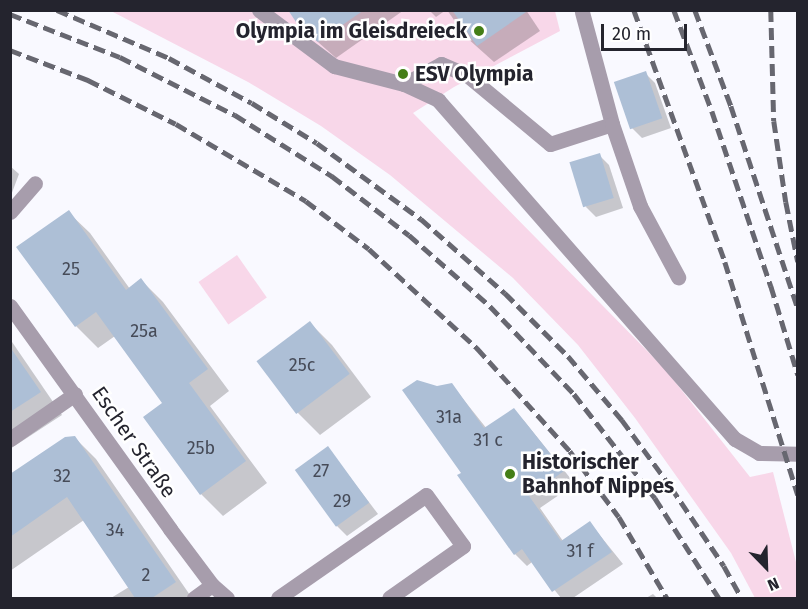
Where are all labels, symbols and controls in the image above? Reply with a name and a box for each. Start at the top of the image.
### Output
scale bar [604,12,690,50]
place label: Olympia im Gleisdreieck [236,18,467,44]
text: 20 m [612,23,651,45]
marker: Olympia im Gleisdreieck [472,24,486,38]
place label: ESV Olympia [415,61,534,87]
marker: ESV Olympia [396,67,410,81]
house number: 25 [62,258,80,280]
house number: 25a [130,320,158,342]
house number: 25c [289,354,315,376]
street label: Escher Straße [86,381,182,503]
house number: 31a [436,406,462,428]
house number: 31 c [473,429,503,451]
house number: 25b [187,437,215,459]
place label: Historischer Bahnhof Nippes [522,449,674,499]
house number: 27 [313,460,329,482]
house number: 32 [53,465,71,487]
marker: Historischer Bahnhof Nippes [503,467,517,481]
house number: 29 [333,490,351,512]
house number: 34 [106,519,124,541]
north arrow [736,537,796,597]
house number: 31 f [566,540,594,562]
house number: 2 [142,564,150,586]
text: N [765,573,782,595]

